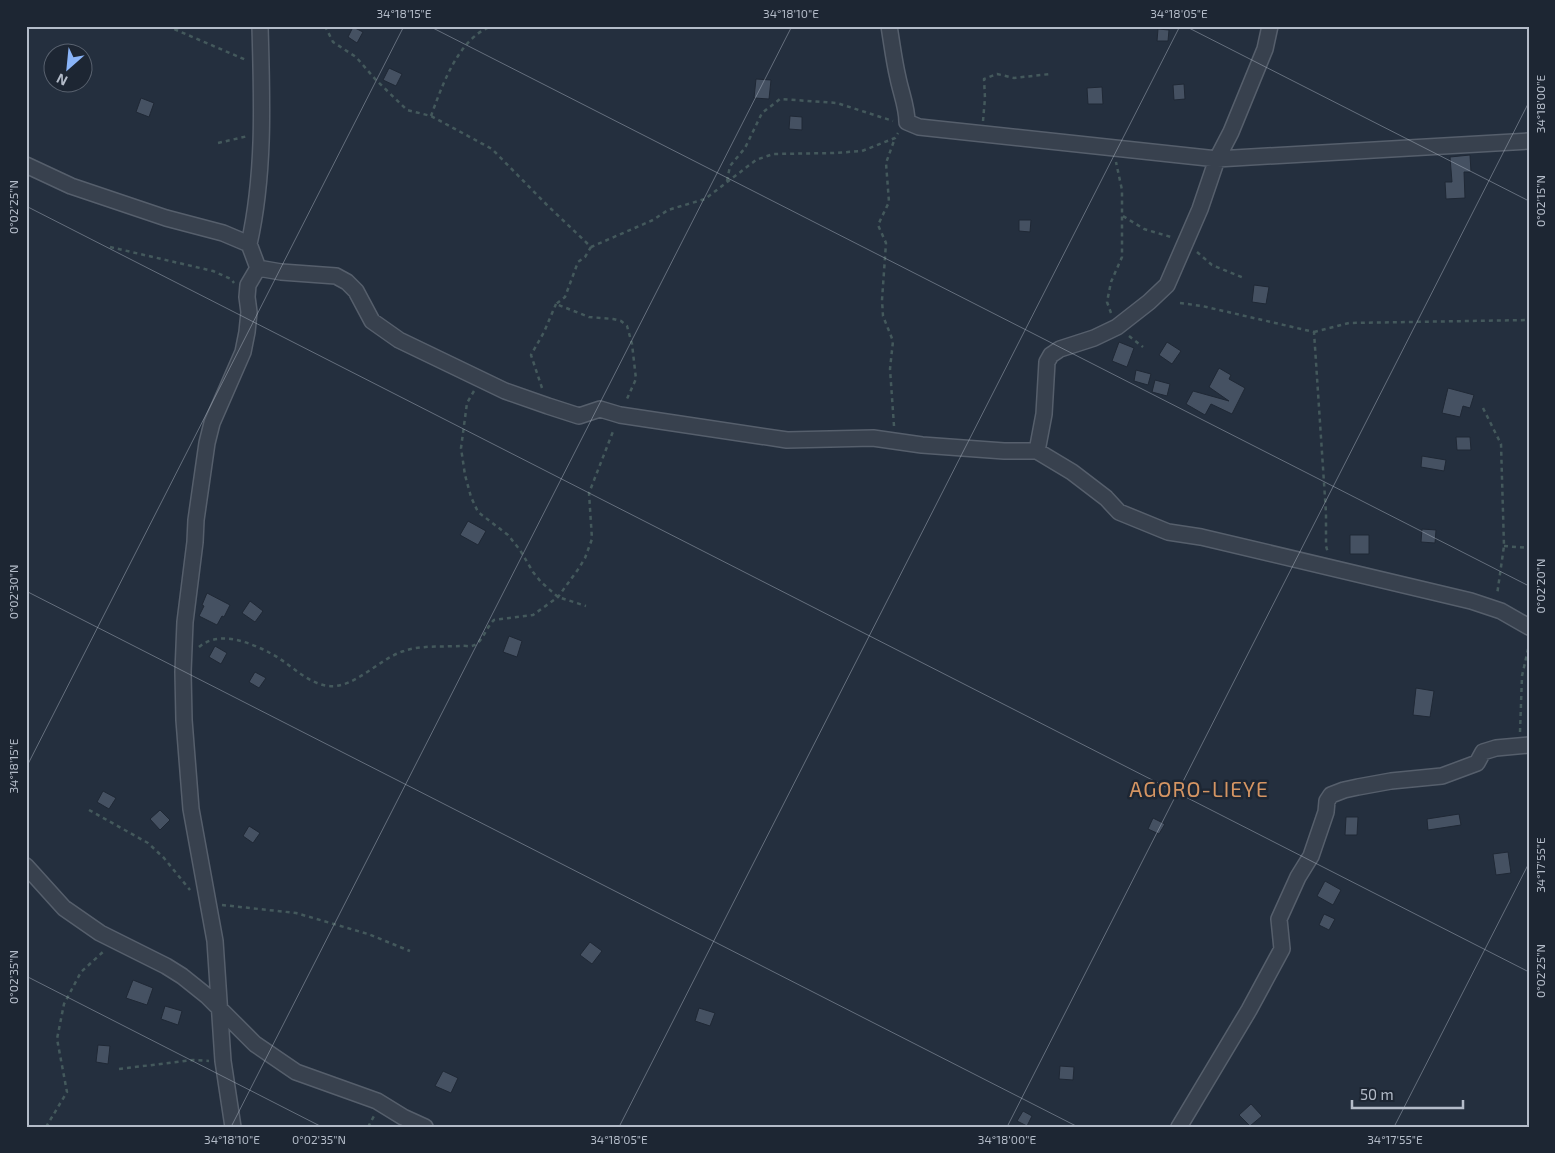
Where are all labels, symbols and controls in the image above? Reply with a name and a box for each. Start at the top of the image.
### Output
text: 34°18'15"E [376,6,432,20]
text: 34°18'10"E [763,6,819,20]
text: 34°18'05"E [1150,6,1208,20]
north arrow [42,42,92,92]
text: N [54,70,70,90]
text: 34°18'00"E [1533,75,1547,133]
text: 0°02'15"N [1533,175,1547,227]
text: 0°02'25"N [6,180,20,234]
text: 0°02'20"N [1533,559,1547,613]
text: 0°02'30"N [6,565,20,619]
text: 34°18'15"E [6,738,20,794]
district label: AGORO-LIEYE [1129,776,1269,801]
text: 34°17'55"E [1533,837,1547,893]
text: 0°02'25"N [1533,944,1547,998]
text: 0°02'35"N [6,950,20,1004]
scale bar [1352,1078,1464,1110]
text: 50 m [1360,1085,1394,1103]
text: 34°18'10"E [204,1132,260,1146]
text: 0°02'35"N [292,1132,346,1146]
text: 34°18'05"E [590,1132,648,1146]
text: 34°18'00"E [978,1132,1036,1146]
text: 34°17'55"E [1367,1132,1423,1146]

